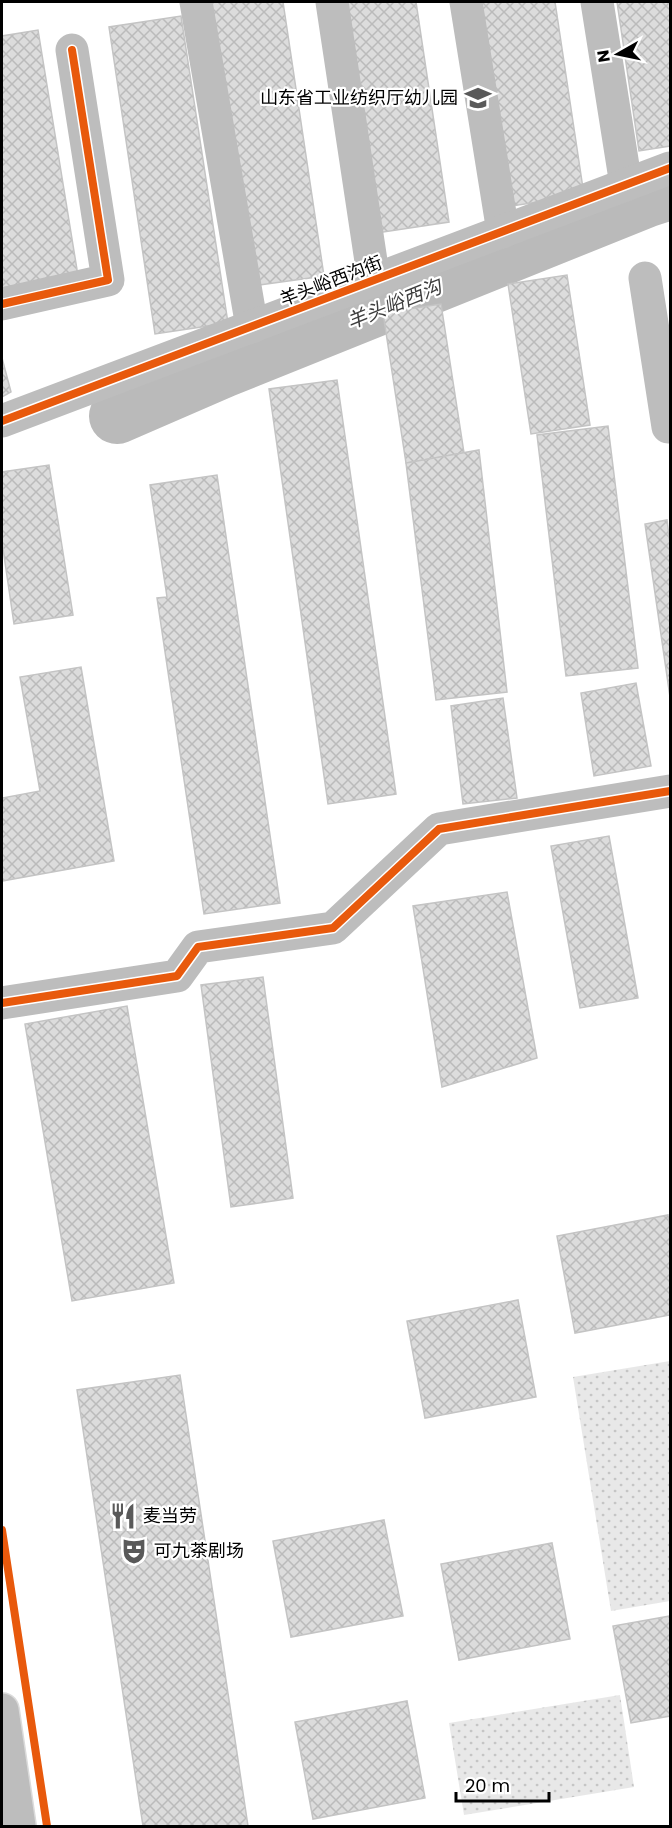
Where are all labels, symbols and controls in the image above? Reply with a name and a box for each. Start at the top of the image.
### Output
north arrow [588,24,648,84]
text: N [591,49,616,64]
school or university icon: 山东省工业纺织厅幼儿园 [463,83,493,113]
place label: 山东省工业纺织厅幼儿园 [260,85,458,110]
street label: 羊头峪西沟街 [276,250,386,312]
water label: 羊头峪西沟 [342,272,447,336]
restaurant icon: 麦当劳 [108,1501,138,1531]
place label: 麦当劳 [143,1503,197,1528]
theatre icon: 可九茶剧场 [119,1536,149,1566]
place label: 可九茶剧场 [154,1538,244,1563]
scale bar [456,1765,549,1803]
text: 20 m [465,1773,510,1798]

